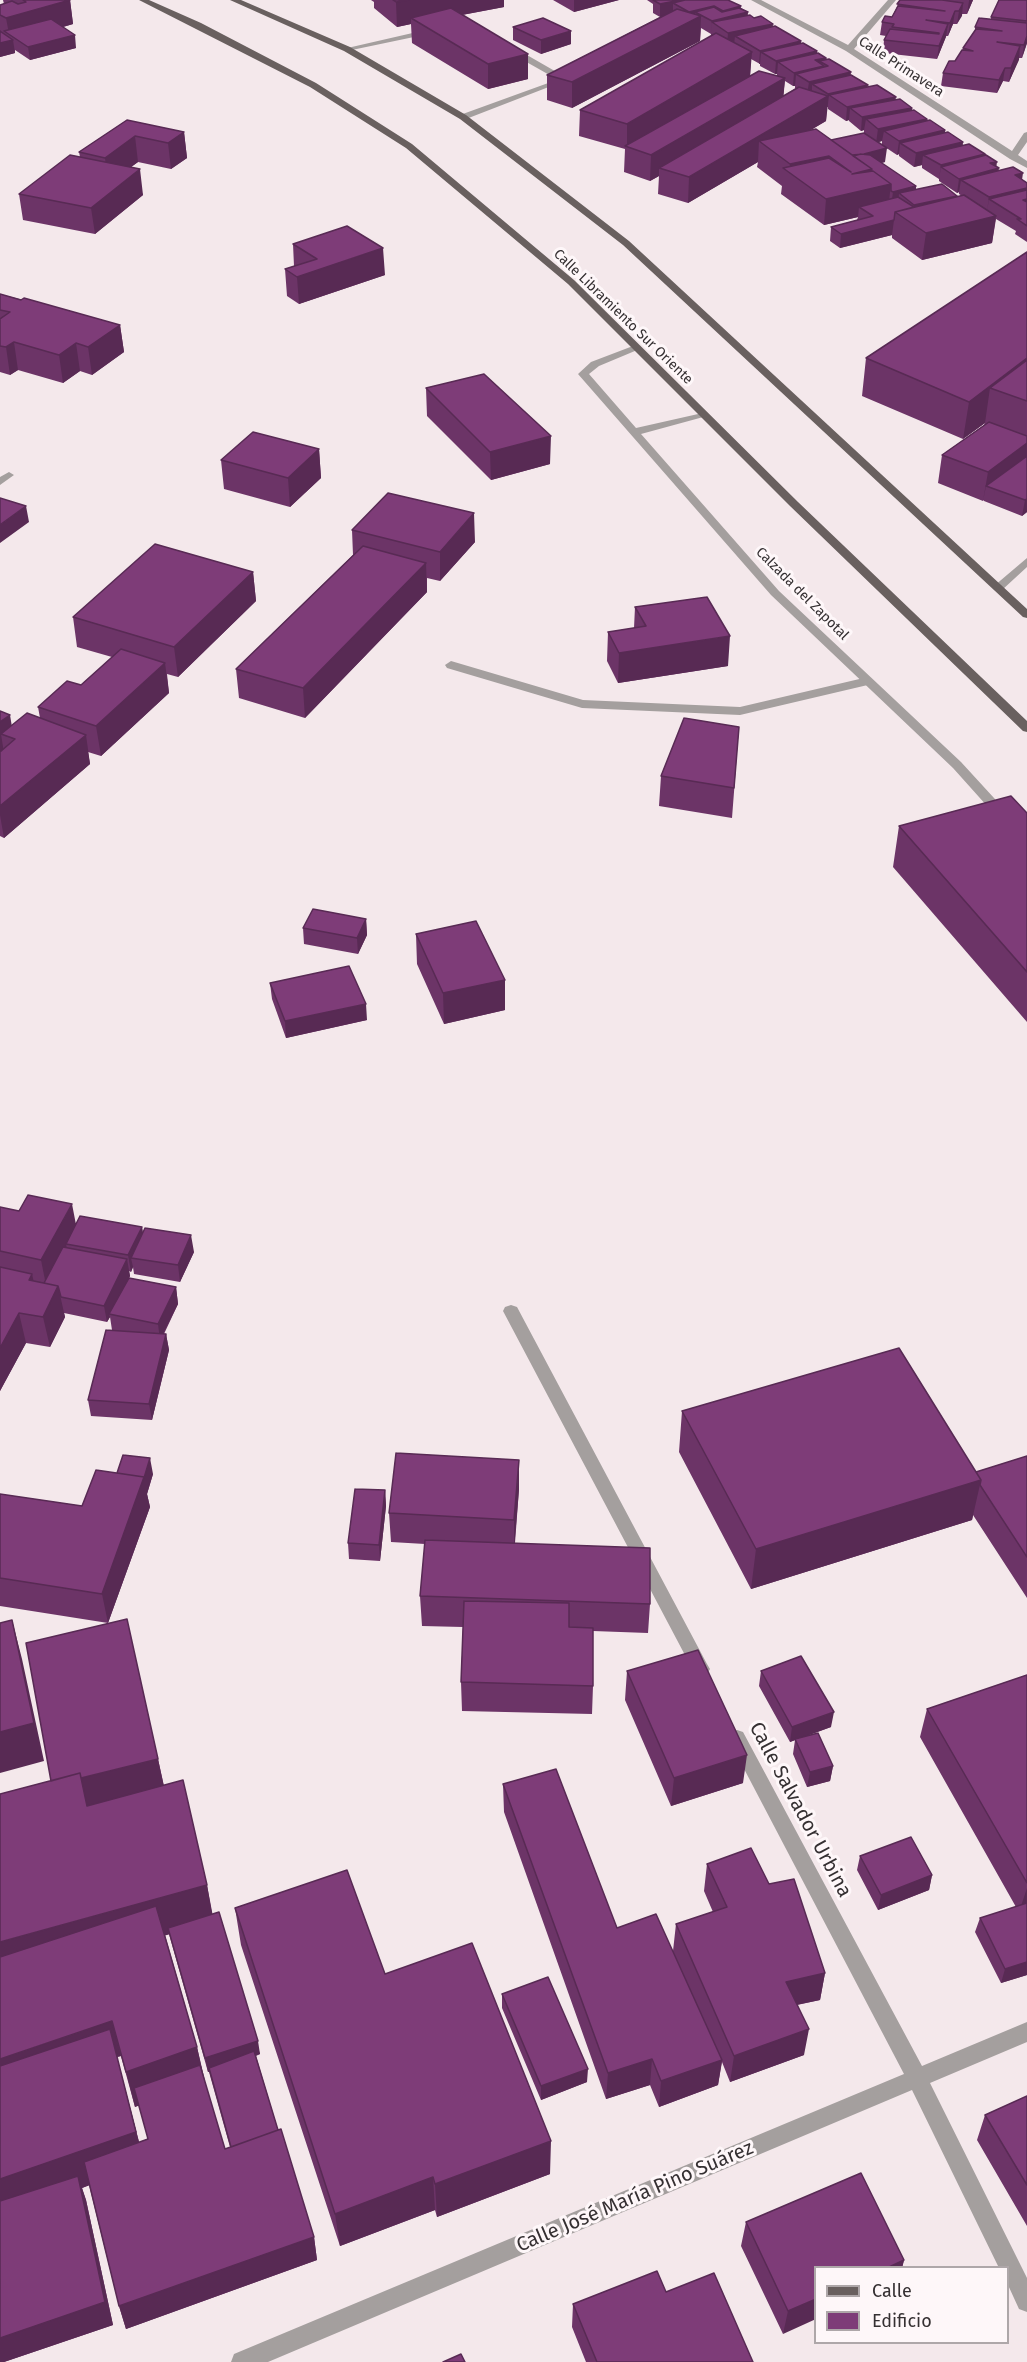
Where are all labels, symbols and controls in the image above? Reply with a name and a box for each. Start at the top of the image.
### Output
street label: Calle Primavera [855,33,947,101]
street label: Calle Libramiento Sur Oriente [550,246,696,388]
street label: Calzada del Zapotal [752,544,852,644]
street label: Calle Salvador Urbina [744,1718,856,1902]
street label: Calle José María Pino Suárez [513,2136,757,2258]
legend [814,2266,1009,2344]
text: Calle [872,2280,912,2302]
text: Edificio [872,2310,932,2332]

